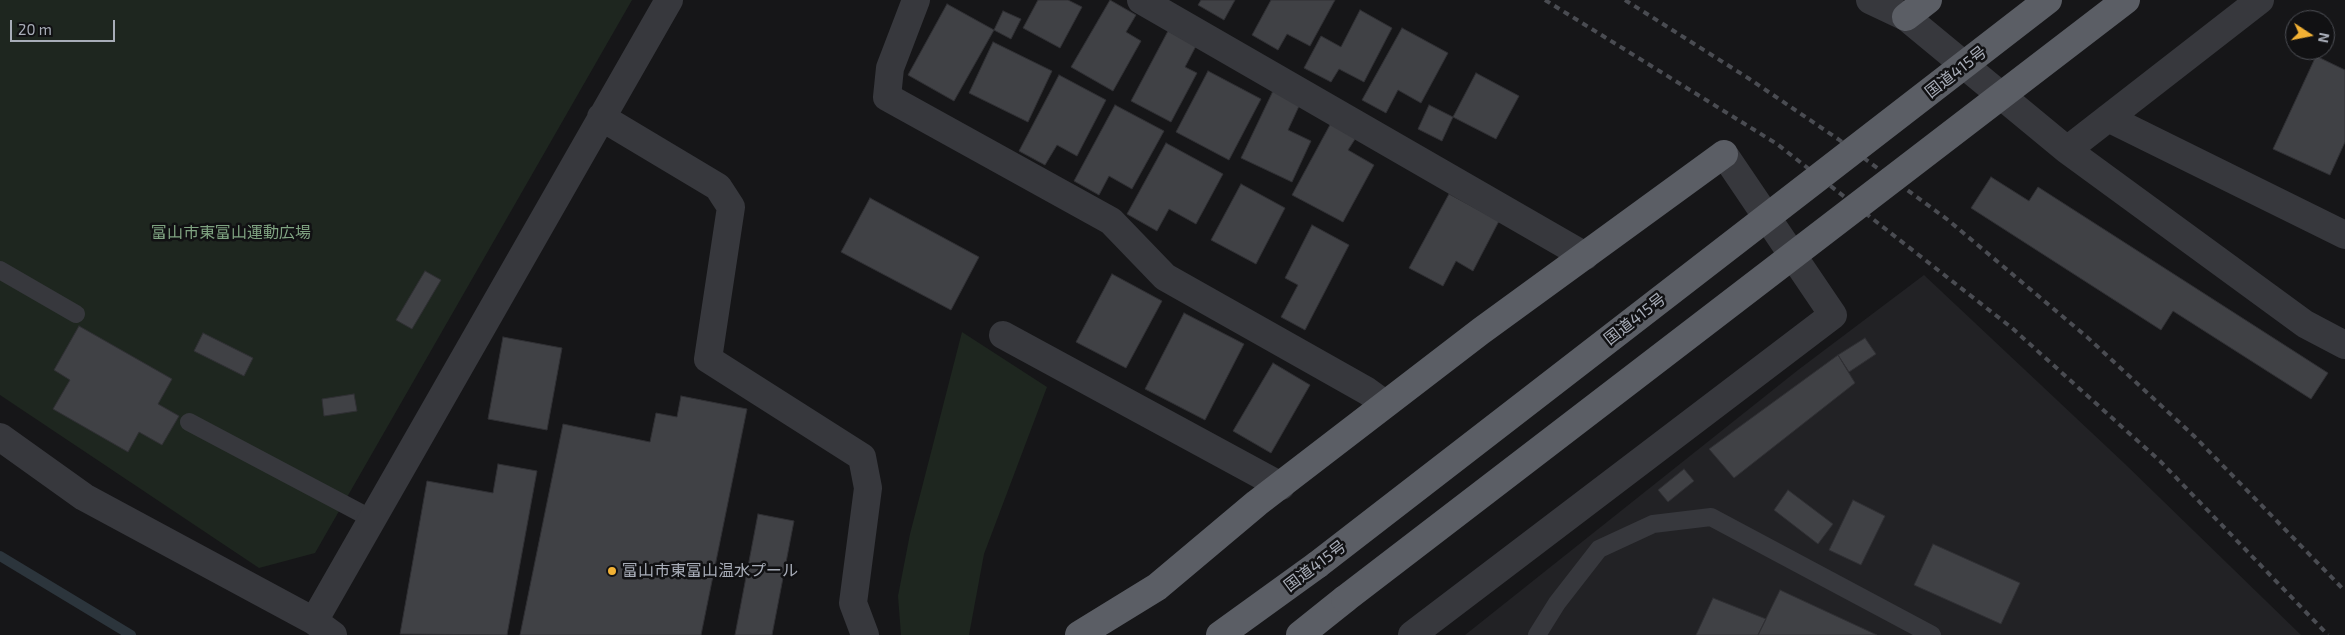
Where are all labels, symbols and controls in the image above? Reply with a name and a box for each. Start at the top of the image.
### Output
scale bar [12,10,118,42]
north arrow [2285,10,2335,60]
text: 20 m [18,20,52,38]
text: N [2315,31,2334,44]
street label: 国道415号 [1921,42,1991,102]
park label: 富山市東富山運動広場 [151,223,311,243]
street label: 国道415号 [1600,289,1670,349]
street label: 国道415号 [1280,536,1350,596]
place label: 富山市東富山温水プール [622,561,798,581]
marker: 富山市東富山温水プール [606,565,618,577]

